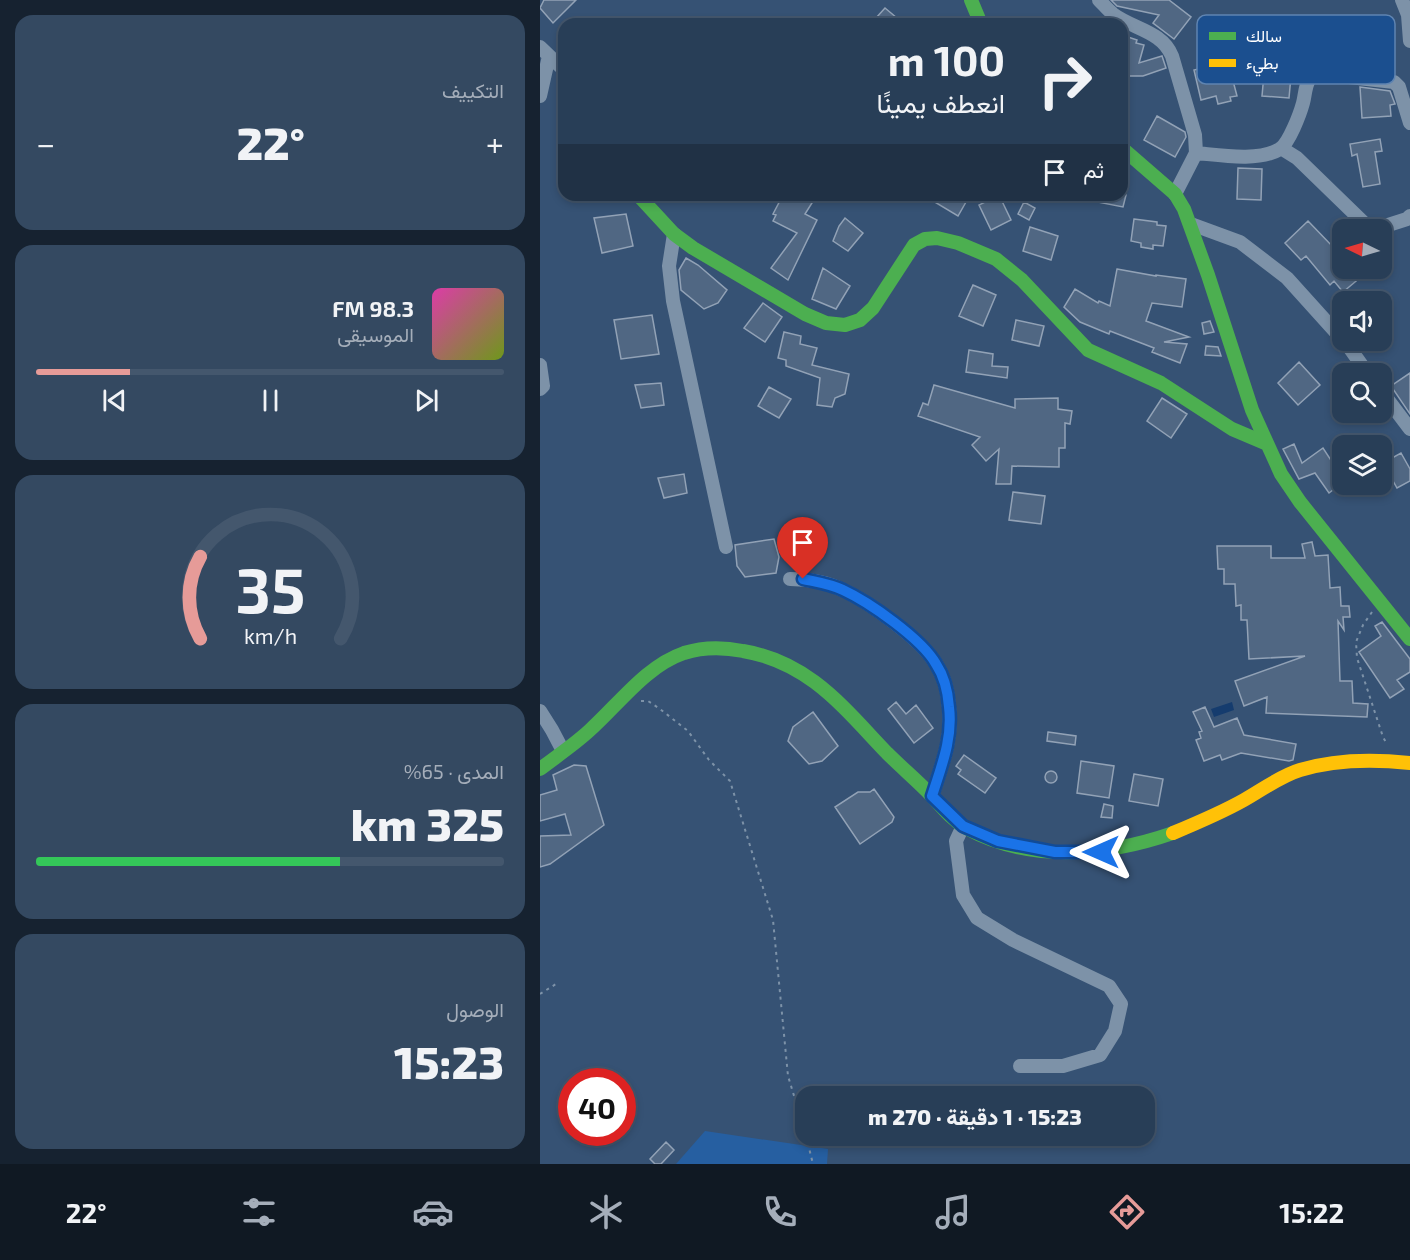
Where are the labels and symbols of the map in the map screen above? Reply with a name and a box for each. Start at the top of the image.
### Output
legend [1197,15,1395,84]
text: سالك [1246,26,1282,45]
text: بطيء [1246,53,1278,77]
north arrow [1332,219,1392,279]
pin [777,517,828,579]
position arrow [1069,820,1133,884]
speed limit sign: 40 [558,1068,636,1146]

